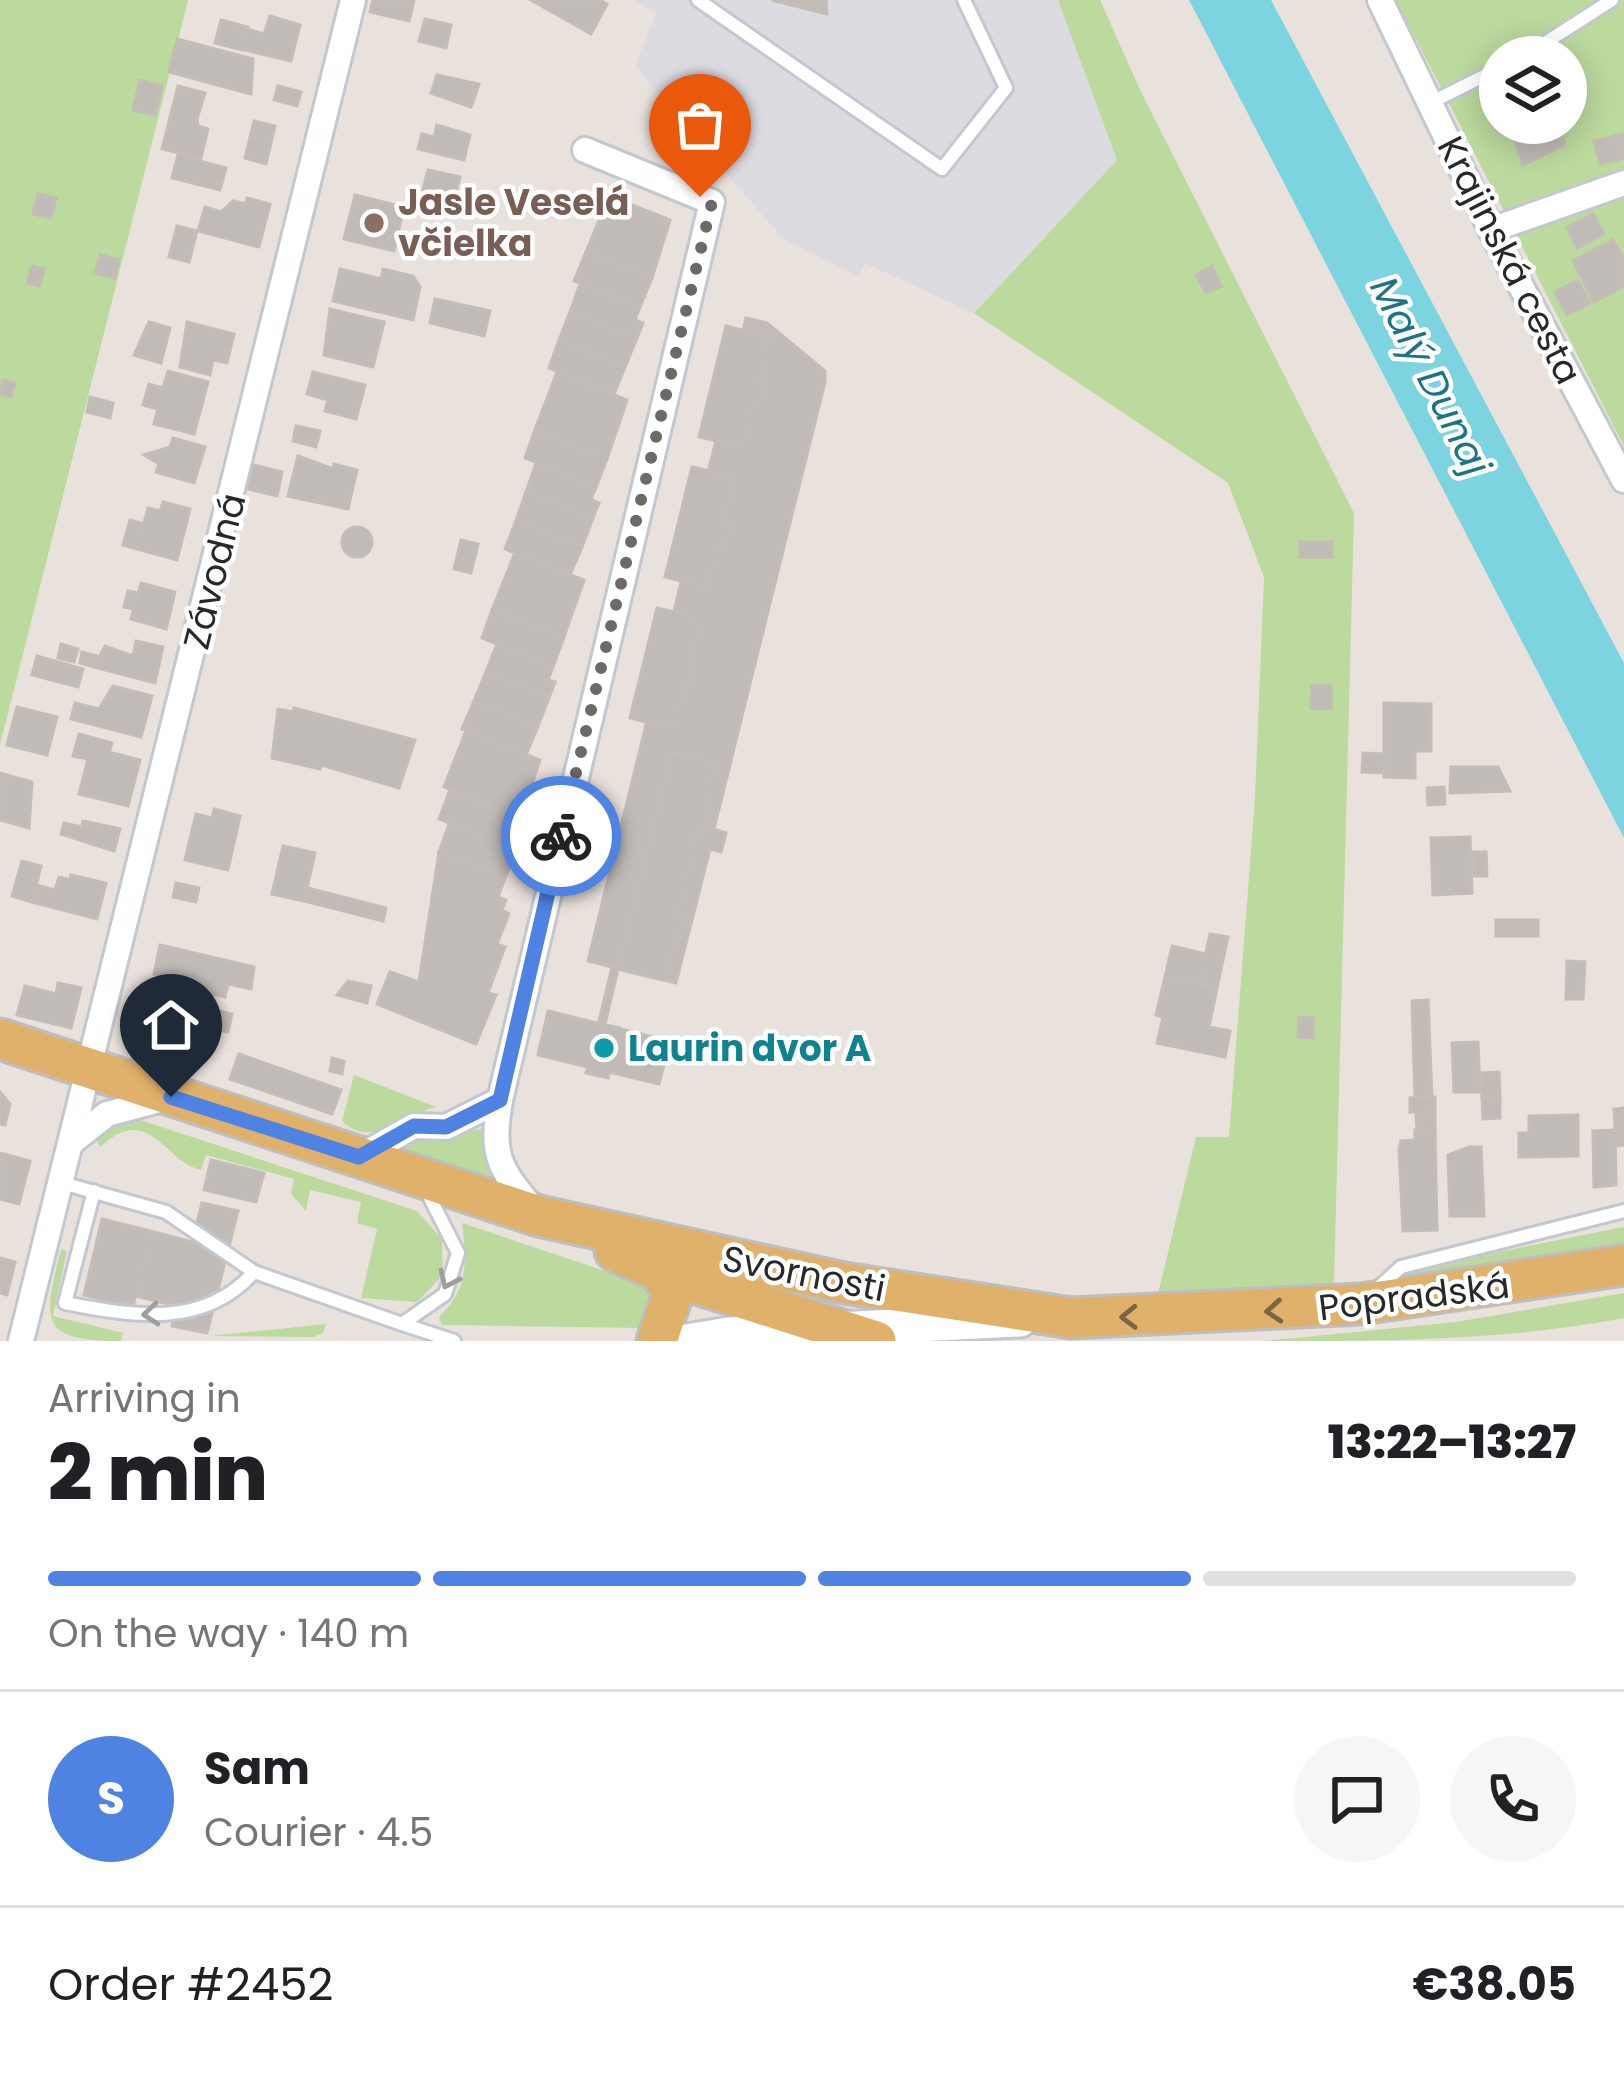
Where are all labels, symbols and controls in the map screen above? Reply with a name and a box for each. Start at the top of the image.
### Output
map controls [1479,36,1587,144]
button: layers [1479,36,1587,144]
pin [649,74,751,197]
icon: bag [667,92,733,158]
street label: Krajinská cesta [1425,128,1594,393]
place label: Jasle Veselá včielka [398,177,630,269]
marker: Jasle Veselá včielka [361,210,387,236]
water label: Malý Dunaj [1357,267,1505,486]
street label: Závodná [171,488,258,654]
courier [501,776,621,896]
icon: bike [528,803,594,869]
pin [120,974,222,1097]
icon: home [138,992,204,1058]
place label: Laurin dvor A [628,1023,871,1074]
marker: Laurin dvor A [591,1035,617,1061]
street label: Svornosti [718,1233,890,1314]
street label: Popradská [1316,1259,1512,1334]
one-way arrow [438,1267,462,1289]
one-way arrow [1265,1297,1284,1323]
one-way arrow [141,1301,160,1326]
one-way arrow [1119,1303,1138,1329]
text: Arriving in [48,1371,241,1426]
text: 13:22–13:27 [1328,1411,1576,1474]
text: 2 min [48,1418,268,1527]
text: On the way · 140 m [48,1606,409,1661]
button: chat [1294,1736,1420,1862]
button: phone [1450,1736,1576,1862]
text: Sam [204,1737,310,1800]
text: S [97,1767,125,1830]
text: Courier · 4.5 [204,1805,433,1860]
text: Order #2452 [48,1953,333,2016]
text: €38.05 [1413,1953,1576,2016]

